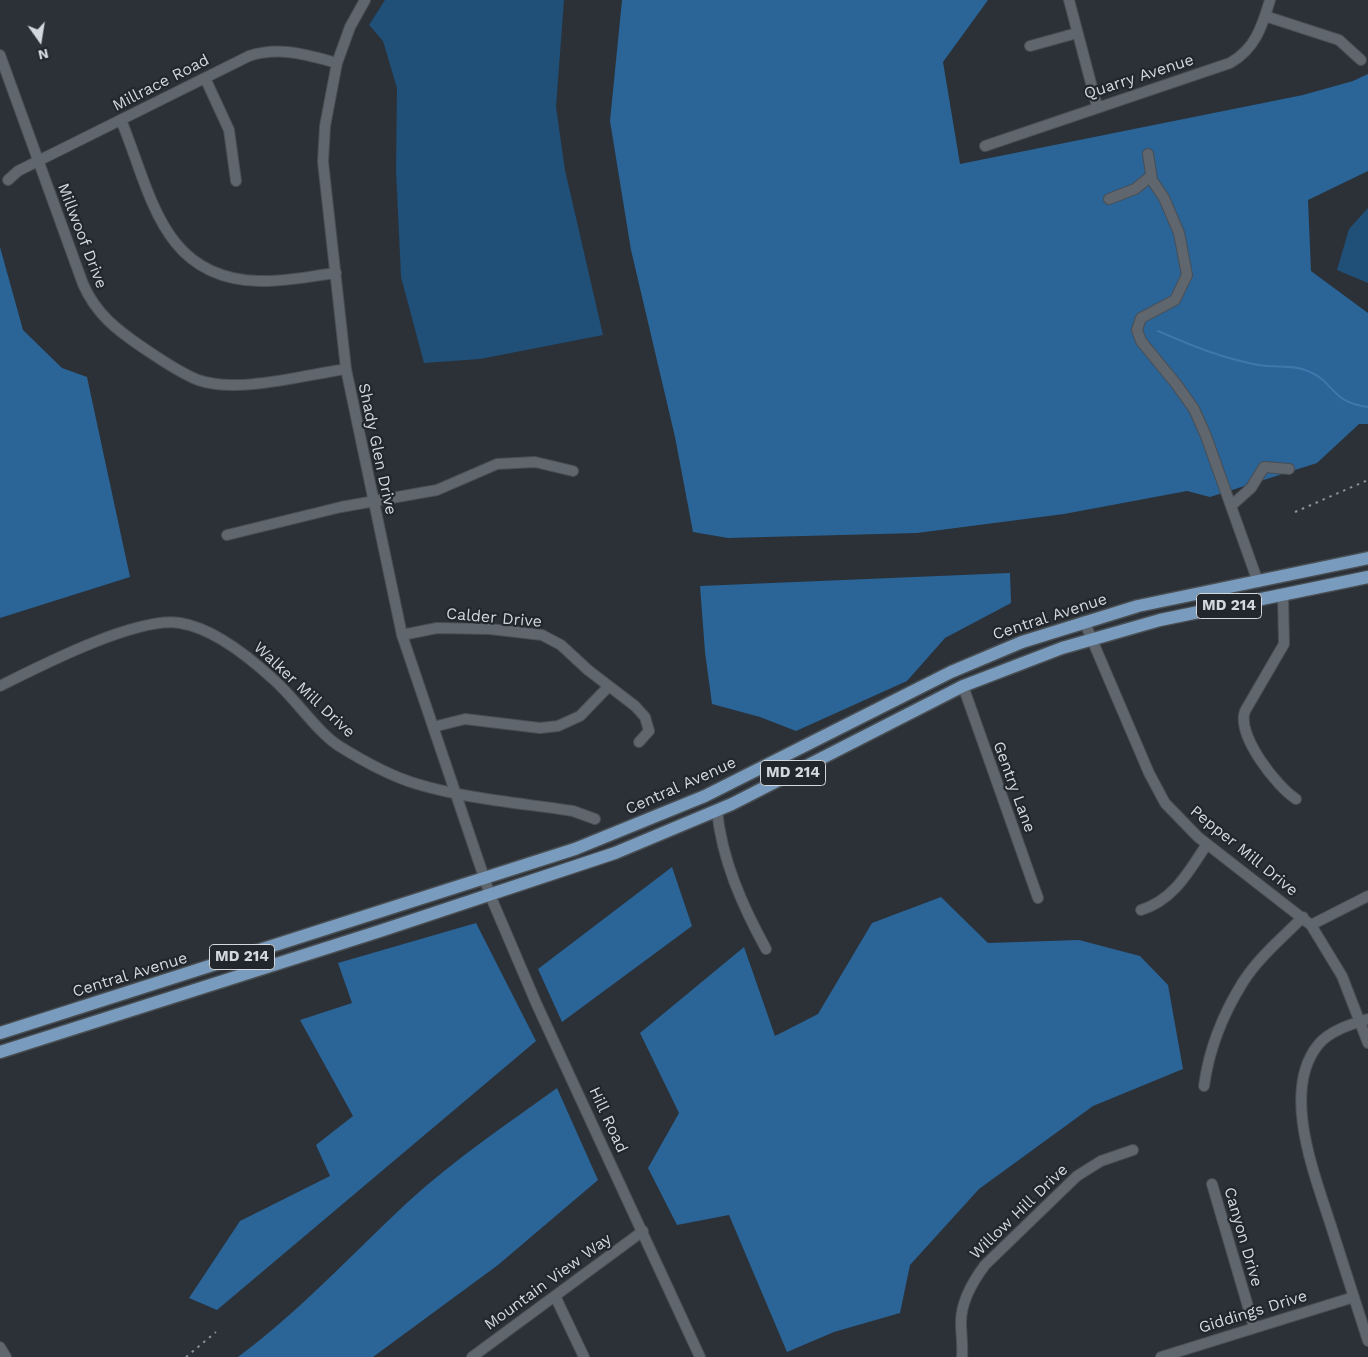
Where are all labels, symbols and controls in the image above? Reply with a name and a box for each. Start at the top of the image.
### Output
north arrow [15,15,65,65]
text: N [37,46,50,64]
street label: Millrace Road [110,50,212,116]
street label: Quarry Avenue [1082,50,1196,104]
street label: Millwoof Drive [53,181,111,291]
street label: Shady Glen Drive [354,382,400,516]
street label: Central Avenue [990,589,1110,645]
road number: MD 214 [1196,594,1262,618]
street label: Calder Drive [445,604,543,632]
street label: Walker Mill Drive [249,638,359,742]
street label: Gentry Lane [989,739,1039,835]
street label: Central Avenue [623,753,739,819]
road number: MD 214 [760,760,826,786]
street label: Pepper Mill Drive [1186,802,1302,900]
road number: MD 214 [210,944,274,970]
street label: Central Avenue [70,948,190,1002]
street label: Hill Road [584,1084,632,1156]
street label: Willow Hill Drive [966,1160,1072,1264]
street label: Canyon Drive [1220,1185,1266,1289]
street label: Mountain View Way [481,1229,615,1335]
street label: Giddings Drive [1197,1286,1309,1338]

